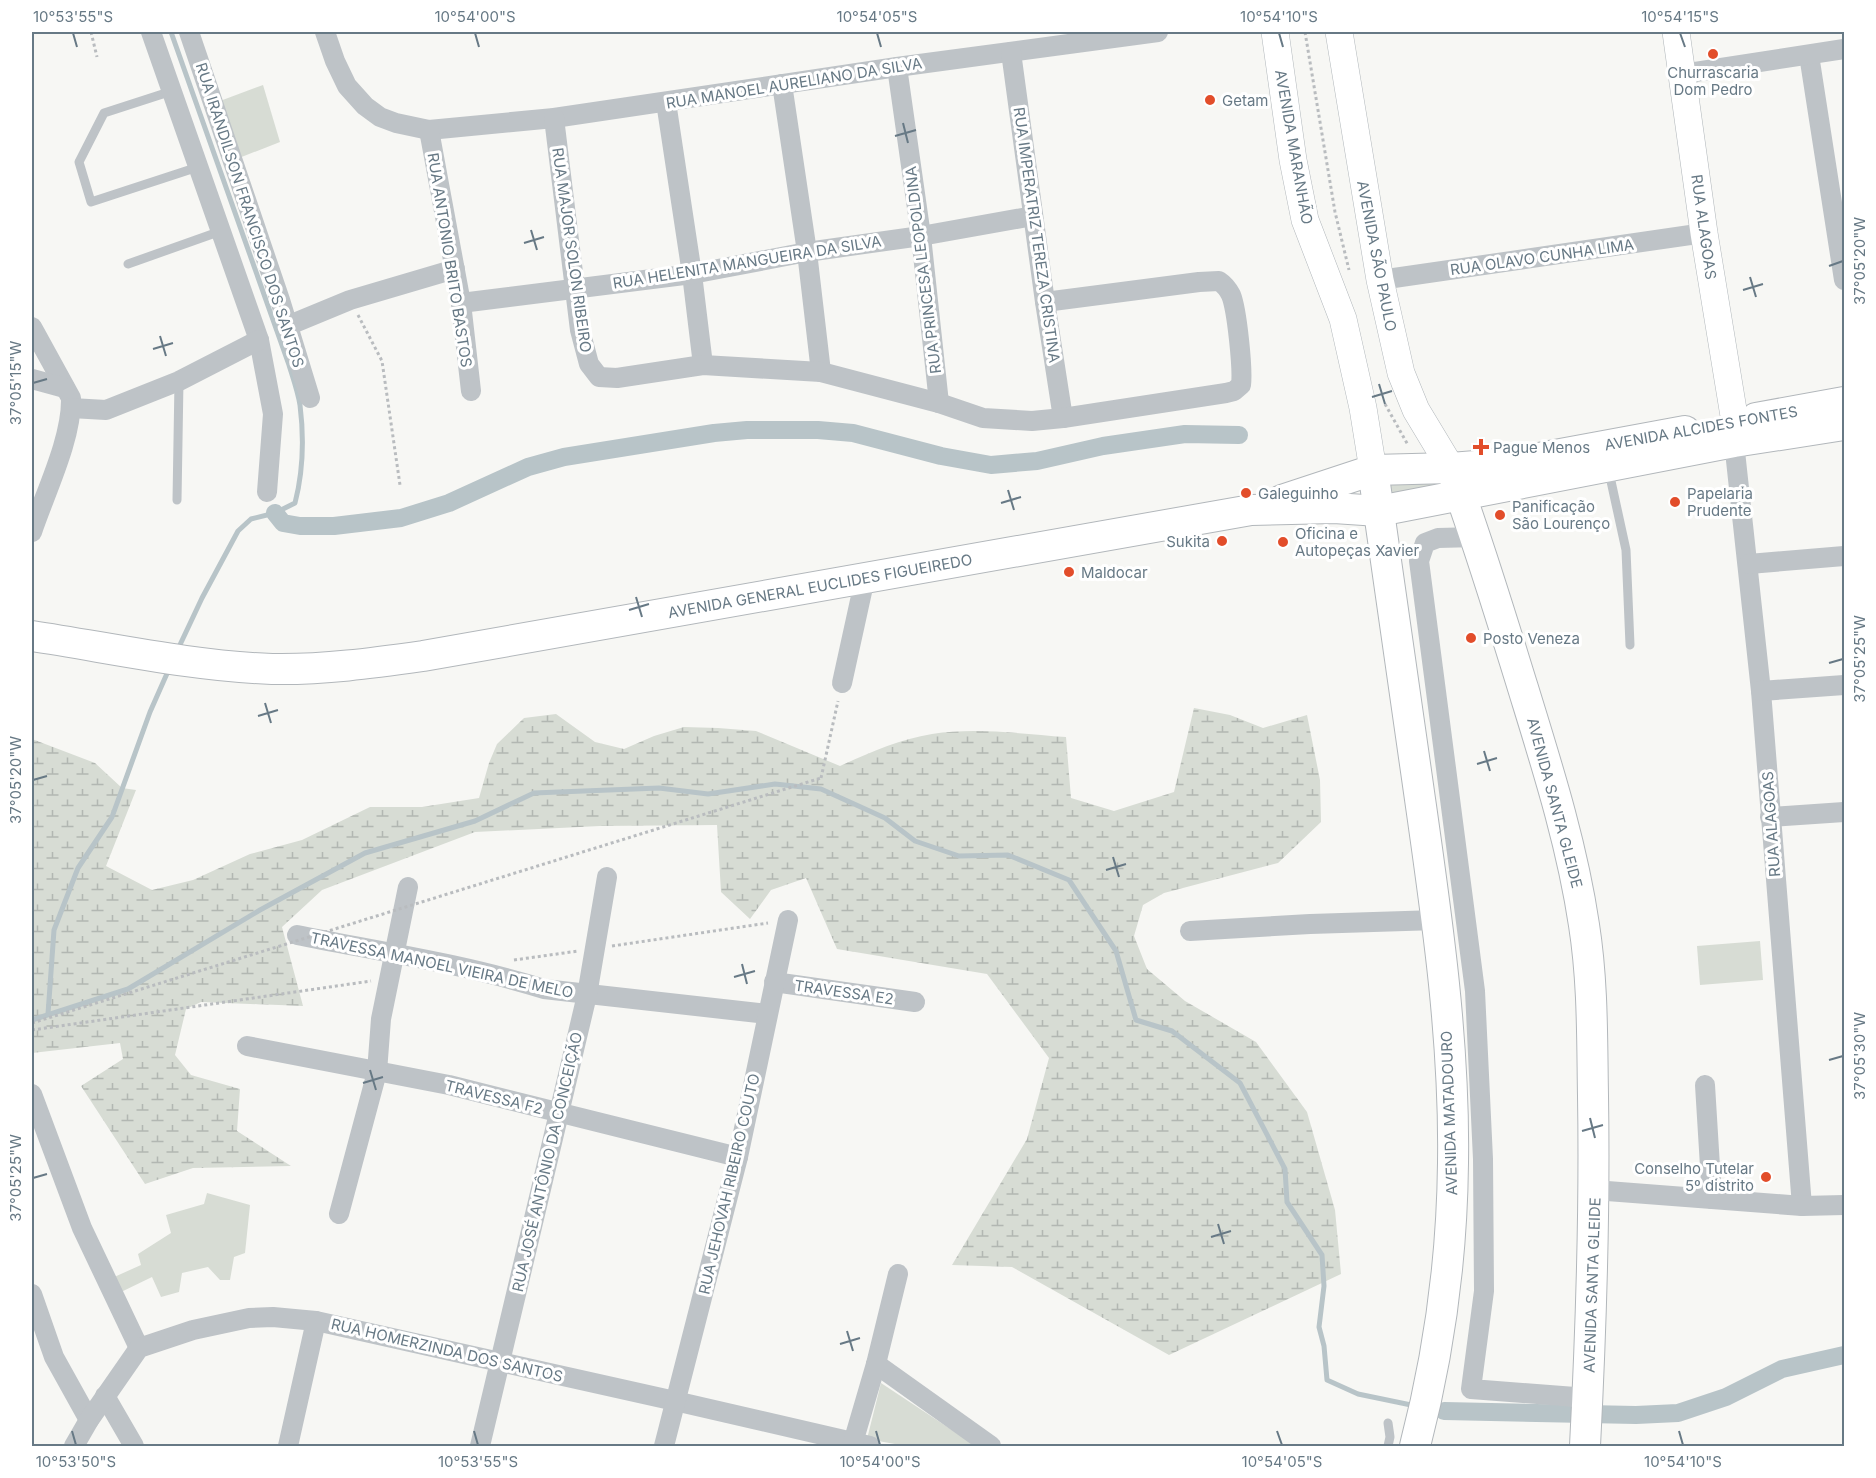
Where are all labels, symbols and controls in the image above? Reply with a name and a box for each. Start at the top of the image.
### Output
text: 10°53'55"S [33,7,113,26]
text: 10°54'00"S [434,7,516,26]
text: 10°54'05"S [837,7,917,26]
text: 10°54'10"S [1240,7,1318,26]
text: 10°54'15"S [1641,7,1719,26]
marker: Churrascaria Dom Pedro [1706,47,1720,61]
street label: RUA MANOEL AURELIANO DA SILVA [665,53,923,113]
street label: RUA IRANDILSON FRANCISCO DOS SANTOS [192,60,308,370]
place label: Churrascaria Dom Pedro [1667,63,1759,99]
street label: AVENIDA MARANHÃO [1271,68,1317,226]
place label: Getam [1222,91,1268,110]
marker: Getam [1203,93,1217,107]
street label: RUA IMPERATRIZ TEREZA CRISTINA [1010,106,1064,364]
street label: RUA MAJOR SOLON RIBEIRO [548,146,596,354]
street label: RUA ANTONIO BRITO BASTOS [424,151,476,369]
street label: RUA PRINCESA LEOPOLDINA [901,165,945,375]
street label: RUA ALAGOAS [1687,173,1721,281]
street label: AVENIDA SÃO PAULO [1353,179,1401,333]
text: 37°05'20"W [1850,217,1869,305]
street label: RUA HELENITA MANGUEIRA DA SILVA [611,231,883,293]
street label: RUA OLAVO CUNHA LIMA [1449,235,1635,279]
text: 37°05'15"W [6,340,25,425]
street label: AVENIDA ALCIDES FONTES [1603,402,1799,454]
place label: Pague Menos [1493,438,1590,457]
marker: Pague Menos [1474,440,1488,454]
place label: Galeguinho [1258,484,1338,503]
place label: Papelaria Prudente [1687,484,1753,520]
marker: Galeguinho [1239,486,1253,500]
marker: Papelaria Prudente [1668,495,1682,509]
place label: Panificação São Lourenço [1512,497,1610,533]
marker: Panificação São Lourenço [1493,508,1507,522]
place label: Oficina e Autopeças Xavier [1295,524,1420,560]
place label: Sukita [1166,532,1210,551]
marker: Sukita [1215,534,1229,548]
marker: Oficina e Autopeças Xavier [1276,535,1290,549]
street label: AVENIDA GENERAL EUCLIDES FIGUEIREDO [666,550,974,622]
place label: Maldocar [1081,563,1148,582]
marker: Maldocar [1062,565,1076,579]
text: 37°05'25"W [1850,615,1869,703]
place label: Posto Veneza [1483,629,1580,648]
marker: Posto Veneza [1464,631,1478,645]
street label: AVENIDA SANTA GLEIDE [1523,716,1587,890]
text: 37°05'20"W [6,736,25,824]
street label: RUA ALAGOAS [1758,771,1784,877]
street label: TRAVESSA MANOEL VIEIRA DE MELO [309,928,575,1002]
street label: TRAVESSA E2 [793,976,895,1008]
text: 37°05'30"W [1850,1012,1869,1100]
street label: RUA JOSÉ ANTÔNIO DA CONCEIÇÃO [508,1030,586,1294]
street label: AVENIDA MATADOURO [1437,1030,1461,1196]
street label: RUA JEHOVAH RIBEIRO COUTO [694,1072,764,1296]
street label: TRAVESSA F2 [443,1076,545,1118]
text: 37°05'25"W [6,1134,25,1222]
place label: Conselho Tutelar 5º distrito [1634,1159,1754,1195]
marker: Conselho Tutelar 5º distrito [1759,1170,1773,1184]
street label: AVENIDA SANTA GLEIDE [1579,1197,1605,1373]
street label: RUA HOMERZINDA DOS SANTOS [329,1314,565,1386]
text: 10°53'50"S [36,1452,116,1471]
text: 10°53'55"S [438,1452,518,1471]
text: 10°54'00"S [839,1452,921,1471]
text: 10°54'05"S [1242,1452,1322,1471]
text: 10°54'10"S [1644,1452,1722,1471]

